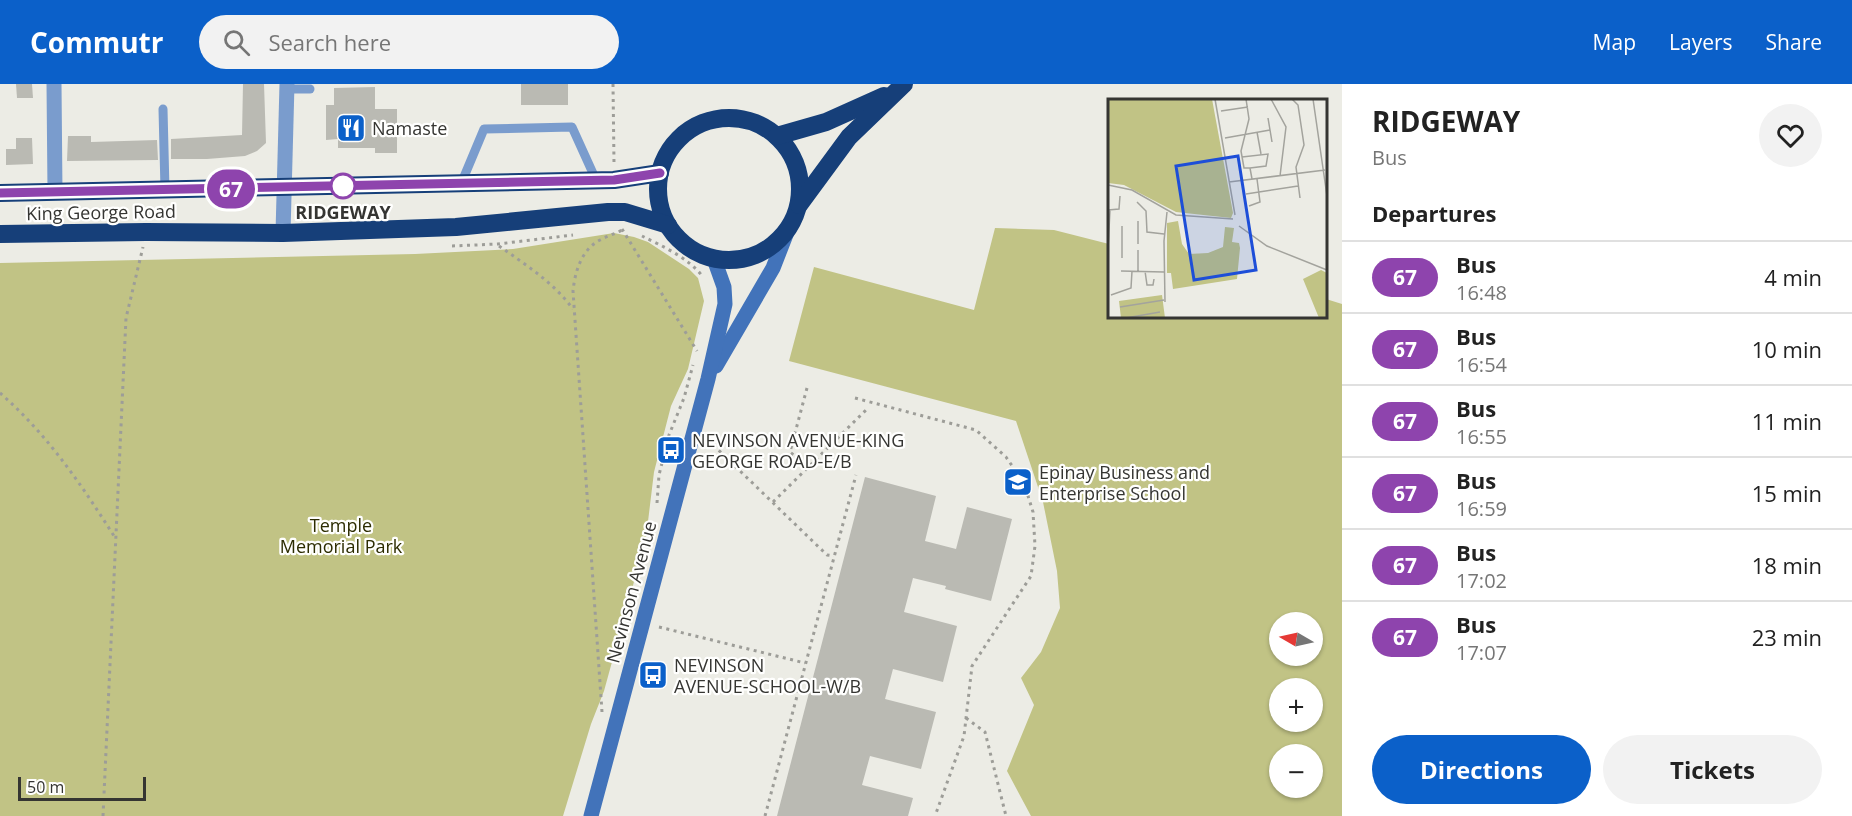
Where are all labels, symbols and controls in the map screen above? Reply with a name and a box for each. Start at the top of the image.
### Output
search box [199,15,619,69]
text: Commutr [30,23,163,61]
icon: search [220,26,253,59]
text: Search here [268,27,391,57]
text: Map [1593,28,1636,56]
text: Layers [1669,28,1733,56]
text: Share [1766,28,1822,56]
inset map [1108,99,1327,318]
text: RIDGEWAY [1372,102,1520,140]
button: heart [1759,104,1822,167]
restaurant icon: Namaste [335,112,367,144]
place label: Namaste [372,116,447,140]
text: Bus [1372,144,1407,171]
line badge: 67 [204,170,258,208]
marker: RIDGEWAY [330,173,356,199]
text: 67 [219,175,243,203]
text: Departures [1372,198,1496,228]
street label: King George Road [26,199,176,225]
place label: RIDGEWAY [295,200,391,224]
text: Bus [1456,249,1496,279]
text: 4 min [1764,262,1822,292]
text: 67 [1393,263,1417,291]
text: 16:48 [1456,279,1507,306]
text: Bus [1456,321,1496,351]
text: 10 min [1752,334,1822,364]
text: 67 [1393,335,1417,363]
text: 16:54 [1456,351,1507,378]
text: Bus [1456,393,1496,423]
text: 11 min [1752,406,1822,436]
text: 67 [1393,407,1417,435]
text: 16:55 [1456,423,1507,450]
place label: NEVINSON AVENUE-KING GEORGE ROAD-E/B [692,428,904,473]
bus stop icon: NEVINSON AVENUE-KING GEORGE ROAD-E/B [655,434,687,466]
place label: Epinay Business and Enterprise School [1039,460,1210,505]
text: Bus [1456,465,1496,495]
school or university icon: Epinay Business and Enterprise School [1002,466,1034,498]
text: 15 min [1752,478,1822,508]
text: 67 [1393,479,1417,507]
text: 16:59 [1456,495,1507,522]
park label: Temple Memorial Park [280,513,403,558]
street label: Nevinson Avenue [601,518,661,666]
text: Bus [1456,537,1496,567]
text: 18 min [1752,550,1822,580]
text: 67 [1393,551,1417,579]
text: 17:02 [1456,567,1507,594]
text: Bus [1456,609,1496,639]
north arrow [1269,612,1323,666]
map controls [1269,612,1323,798]
text: 23 min [1752,622,1822,652]
text: 67 [1393,623,1417,651]
text: 17:07 [1456,639,1507,666]
place label: NEVINSON AVENUE-SCHOOL-W/B [674,653,861,698]
bus stop icon: NEVINSON AVENUE-SCHOOL-W/B [637,659,669,691]
button: + [1269,678,1323,732]
button: Directions [1372,735,1591,804]
button: Tickets [1603,735,1822,804]
button: − [1269,744,1323,798]
scale bar [18,774,146,802]
text: 50 m [27,776,64,798]

